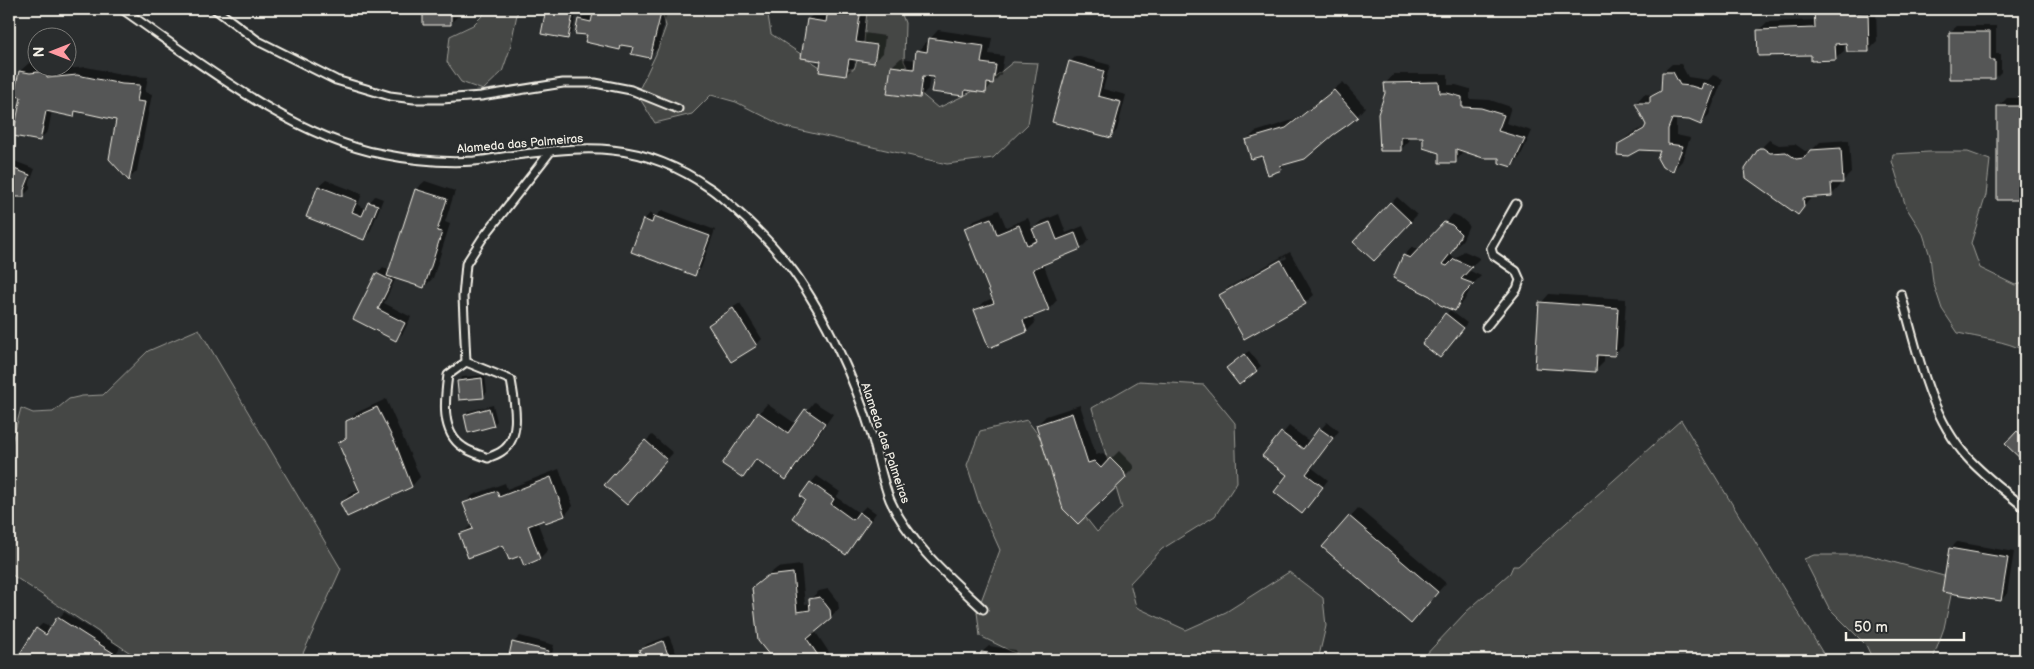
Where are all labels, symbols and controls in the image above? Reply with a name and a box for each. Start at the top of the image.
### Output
north arrow [28,28,78,78]
text: N [31,47,48,57]
street label: Alameda das Palmeiras [456,131,584,157]
street label: Alameda das Palmeiras [857,381,913,505]
scale bar [1846,609,1964,641]
text: 50 m [1854,618,1888,637]

